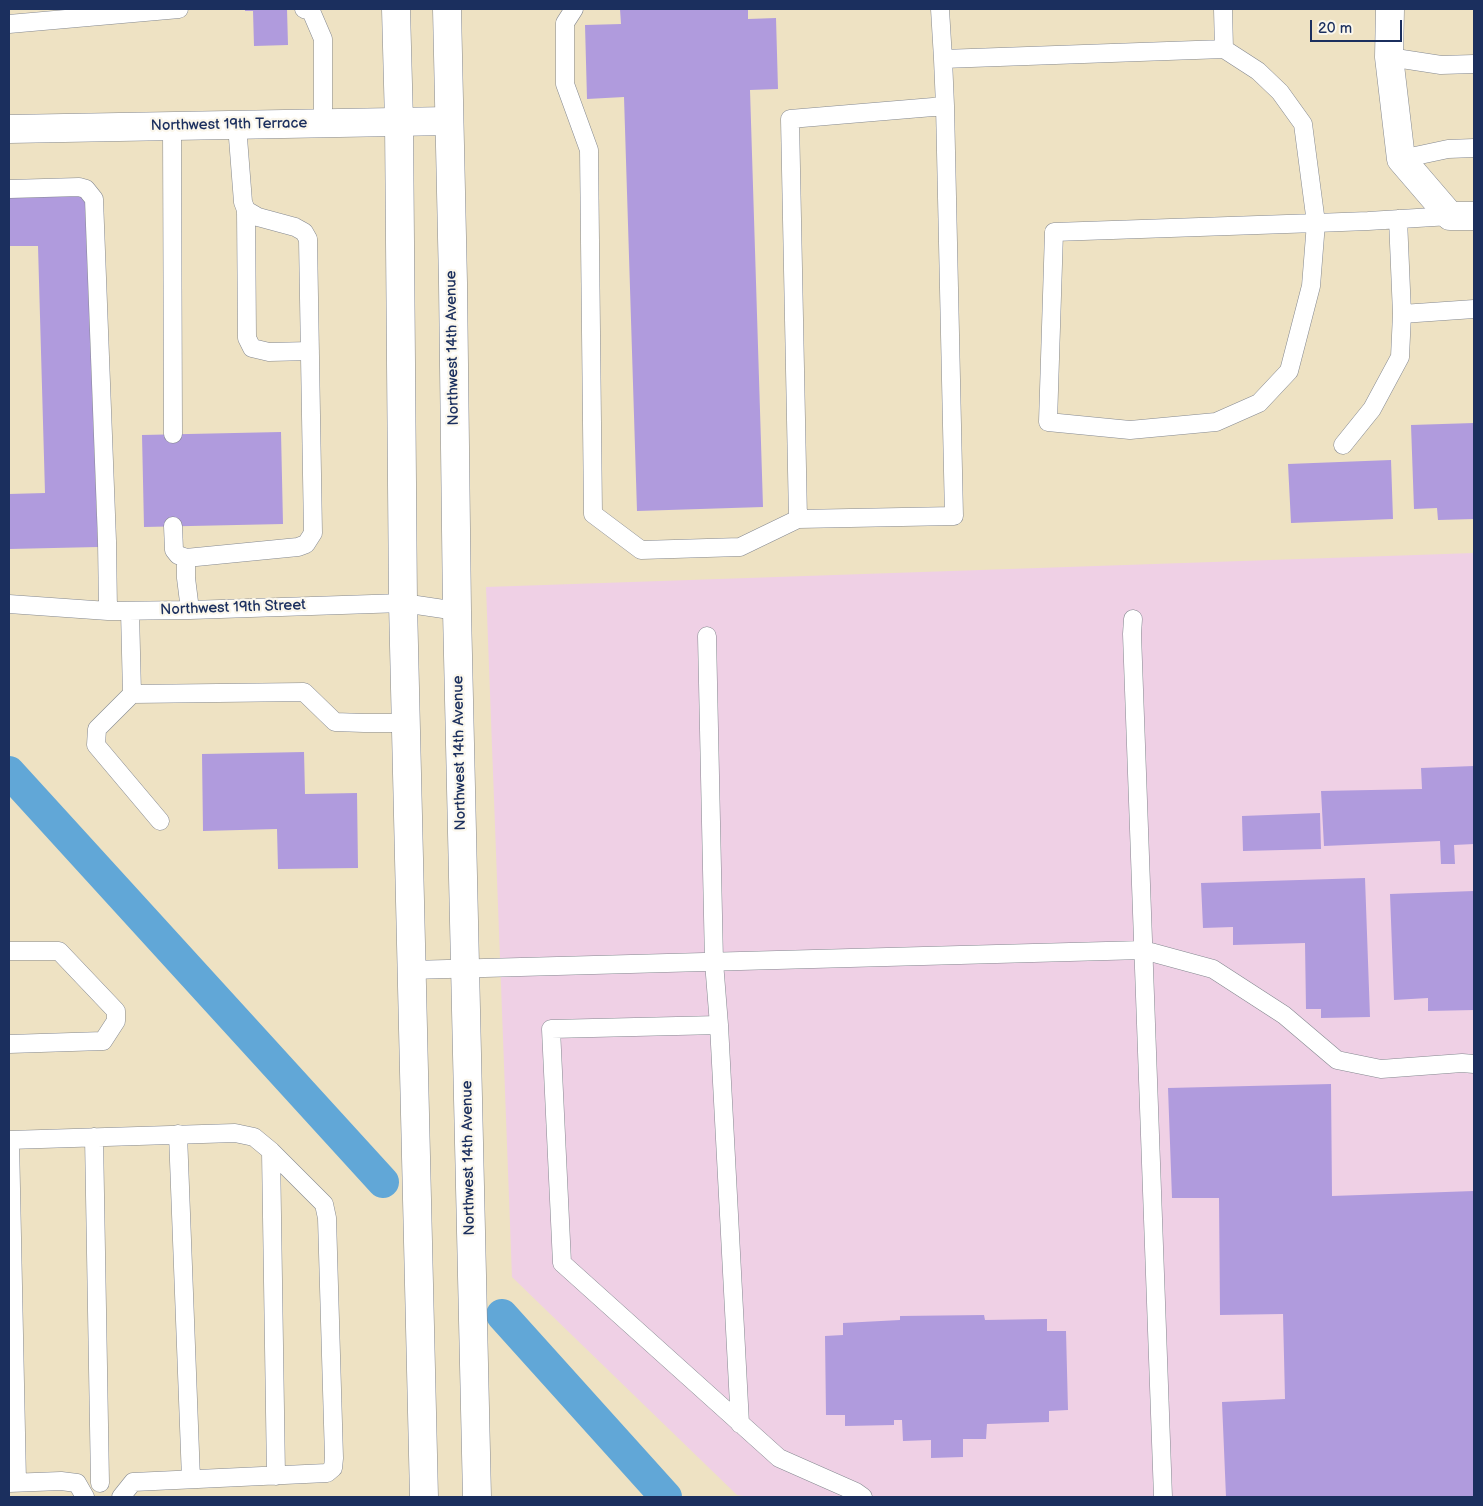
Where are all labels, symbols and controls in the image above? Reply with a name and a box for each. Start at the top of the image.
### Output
scale bar [1313,10,1406,42]
text: 20 m [1318,19,1352,38]
street label: Northwest 19th Terrace [150,115,308,135]
street label: Northwest 14th Avenue [443,270,463,426]
street label: Northwest 19th Street [160,596,306,620]
street label: Northwest 14th Avenue [450,675,470,831]
street label: Northwest 14th Avenue [459,1080,479,1236]

